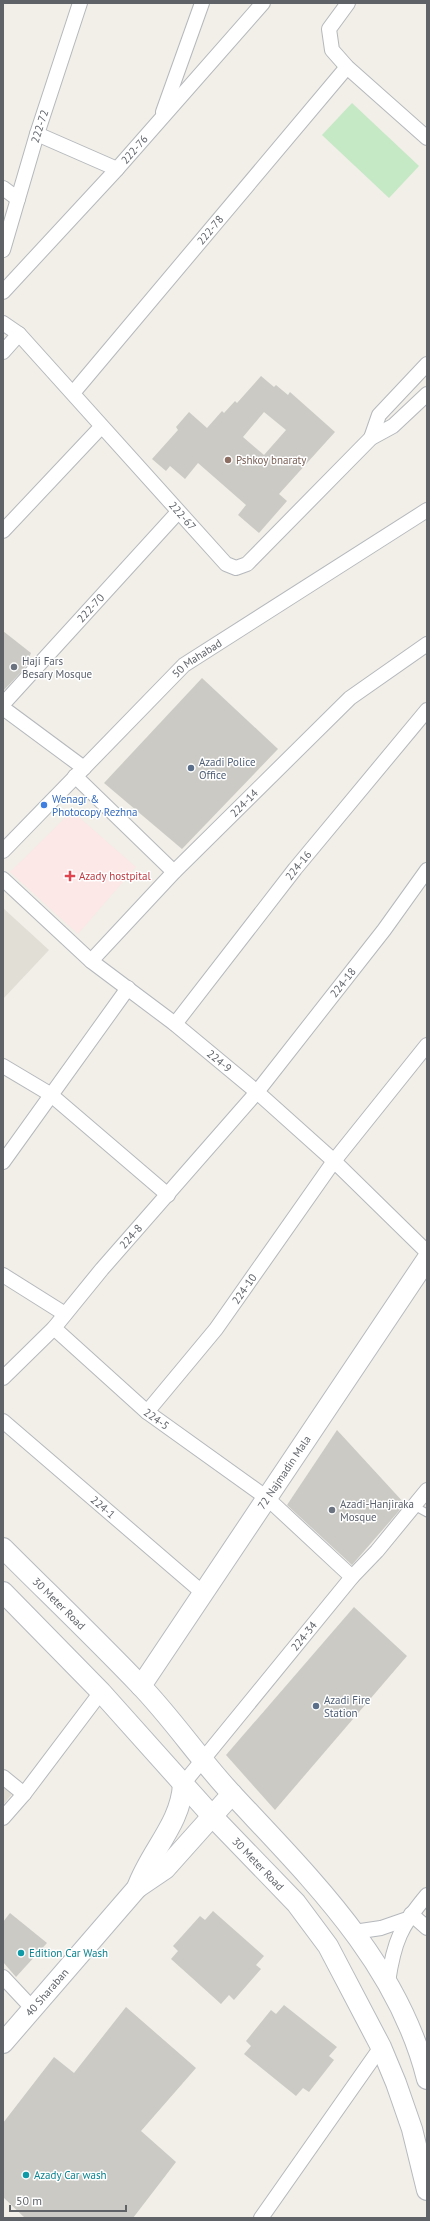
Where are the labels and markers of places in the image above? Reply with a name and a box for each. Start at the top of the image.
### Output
place label: Pshkoy bnaraty [236,453,307,467]
marker: Pshkoy bnaraty [223,455,233,465]
place label: Haji Fars Besary Mosque [22,654,93,681]
marker: Haji Fars Besary Mosque [9,662,19,672]
place label: Azadi Police Office [199,755,256,782]
marker: Azadi Police Office [186,763,196,773]
place label: Wenagr & Photocopy Rezhna [52,792,138,819]
marker: Wenagr & Photocopy Rezhna [39,800,49,810]
place label: Azady hostpital [79,869,152,883]
marker: Azady hostpital [64,870,76,882]
place label: Azadi-Hanjiraka Mosque [340,1497,414,1524]
marker: Azadi-Hanjiraka Mosque [327,1505,337,1515]
place label: Azadi Fire Station [324,1693,371,1720]
marker: Azadi Fire Station [311,1701,321,1711]
place label: Edition Car Wash [29,1946,108,1960]
marker: Edition Car Wash [16,1948,26,1958]
place label: Azady Car wash [34,2168,107,2182]
marker: Azady Car wash [21,2170,31,2180]

